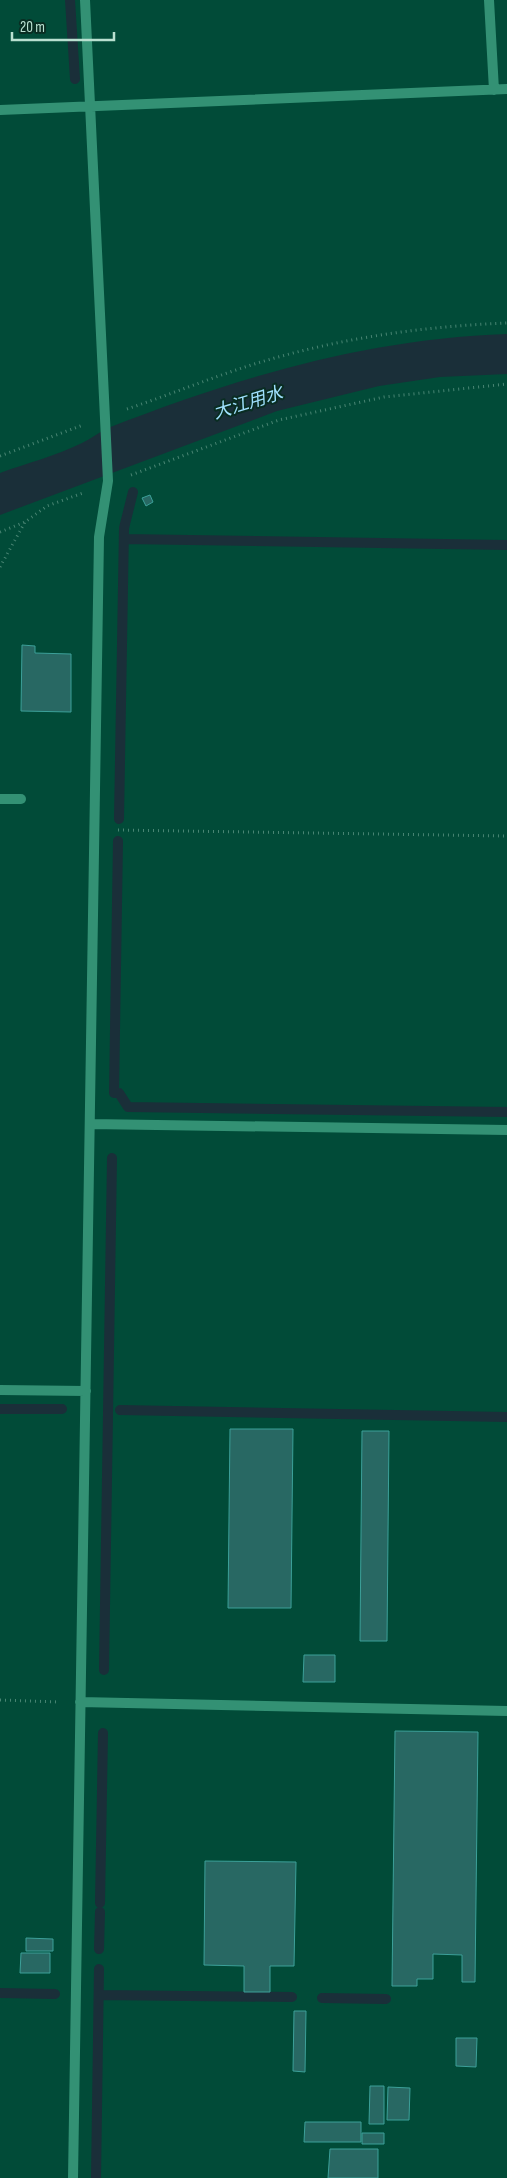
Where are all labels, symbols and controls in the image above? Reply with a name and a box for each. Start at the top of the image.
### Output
scale bar [12,10,115,42]
text: 20 m [20,18,45,37]
water label: 大江用水 [211,382,287,424]

